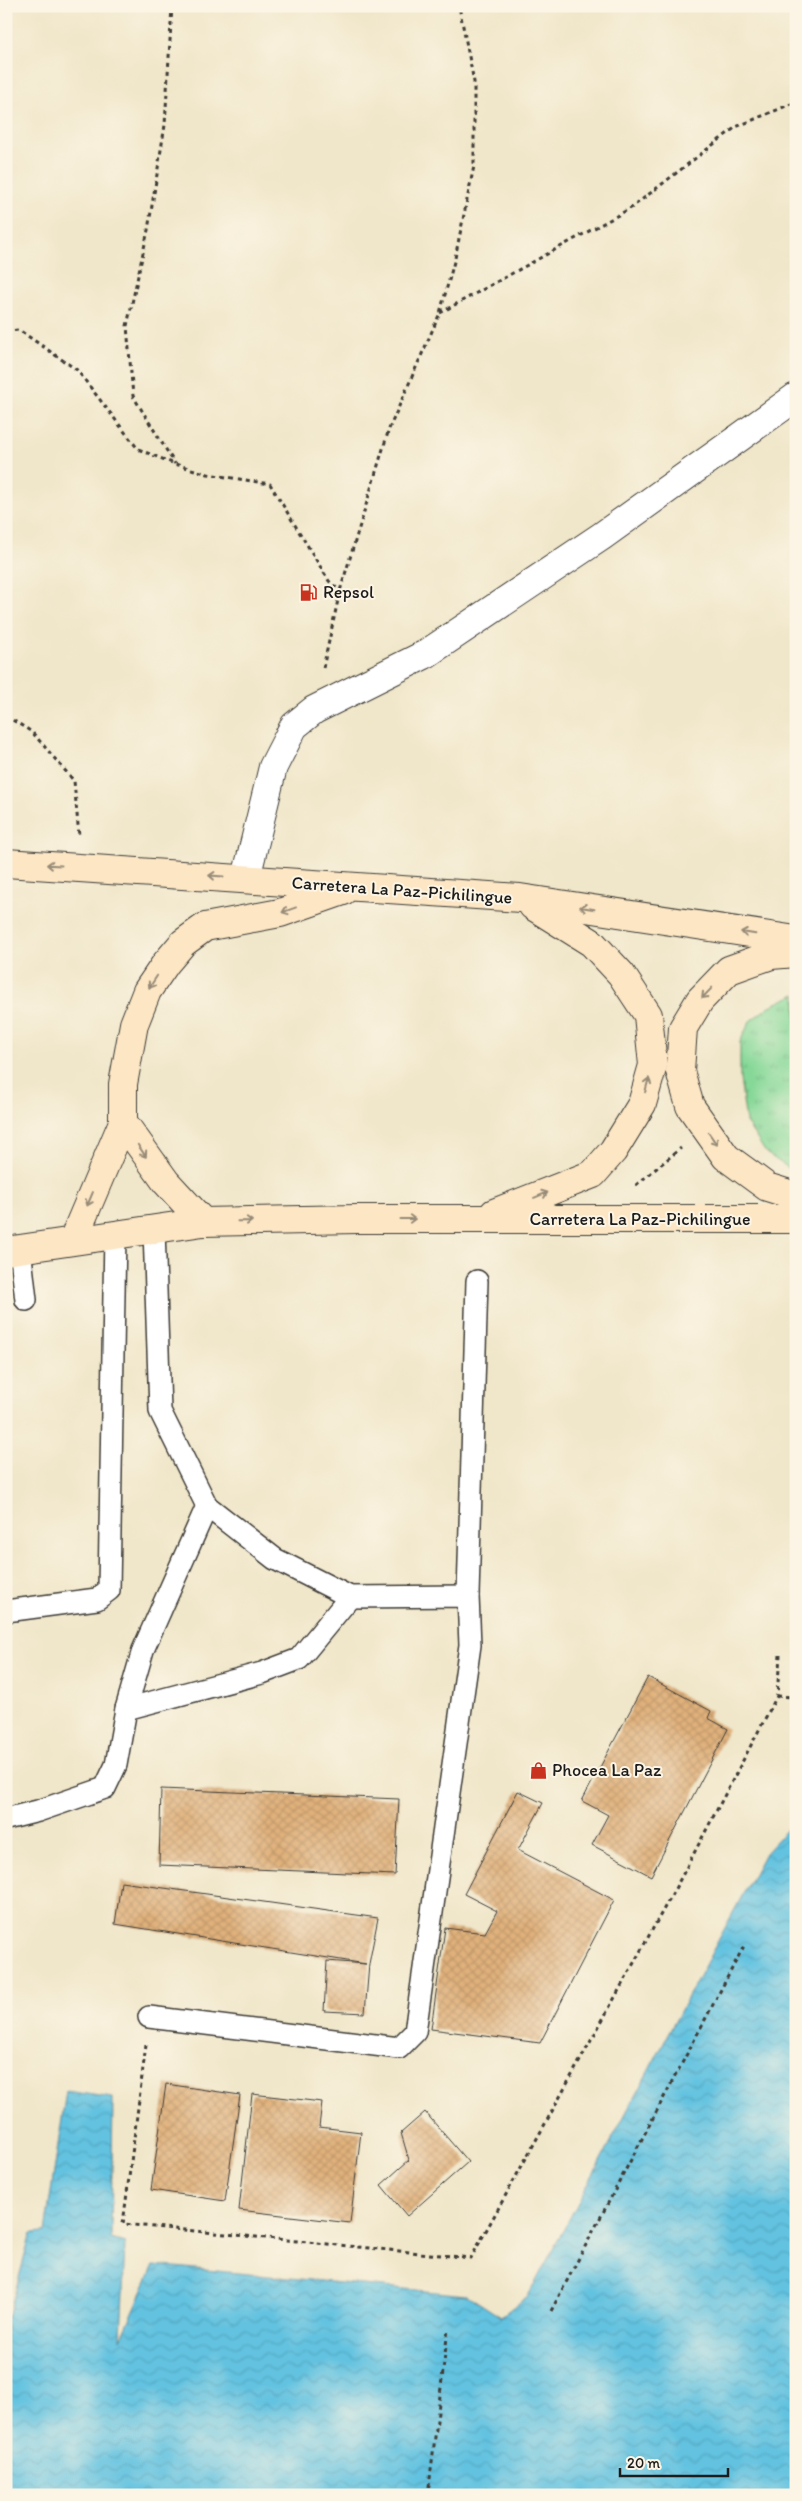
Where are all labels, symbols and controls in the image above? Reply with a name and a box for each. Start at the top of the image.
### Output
place label: Repsol [323,581,374,603]
fuel station icon: Repsol [299,582,319,602]
one-way arrow [46,860,62,869]
one-way arrow [208,871,224,880]
street label: Carretera La Paz-Pichilingue [291,871,513,909]
one-way arrow [579,903,595,913]
one-way arrow [282,906,297,915]
one-way arrow [740,928,756,938]
one-way arrow [148,975,158,989]
one-way arrow [701,986,713,998]
one-way arrow [643,1077,653,1093]
one-way arrow [708,1132,718,1146]
one-way arrow [137,1144,147,1158]
one-way arrow [533,1190,548,1199]
one-way arrow [85,1191,95,1206]
street label: Carretera La Paz-Pichilingue [529,1208,751,1230]
one-way arrow [400,1214,416,1224]
one-way arrow [237,1217,253,1226]
place label: Phocea La Paz [552,1759,662,1781]
shop icon: Phocea La Paz [528,1760,548,1780]
scale bar [620,2446,727,2478]
text: 20 m [627,2454,661,2472]

